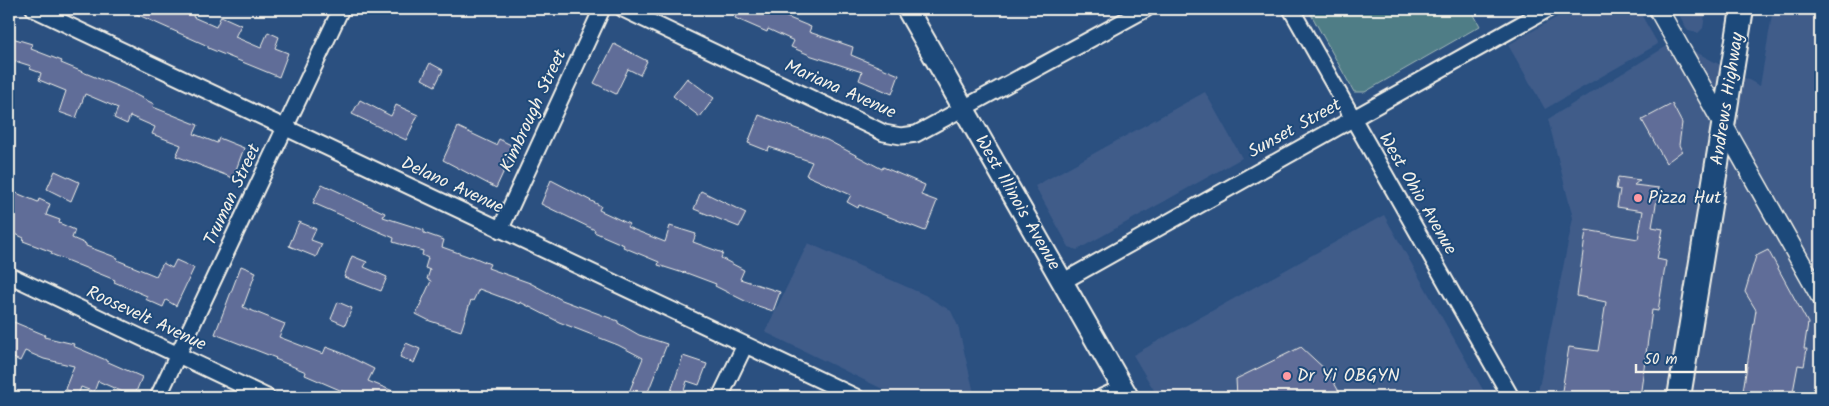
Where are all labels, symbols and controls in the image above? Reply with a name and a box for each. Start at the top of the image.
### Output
street label: Andrews Highway [1703,30,1753,168]
street label: Kimbrough Street [493,44,576,177]
street label: Mariana Avenue [779,52,901,128]
street label: Sunset Street [1243,91,1348,167]
street label: West Ohio Avenue [1370,127,1464,261]
street label: West Illinois Avenue [966,130,1068,276]
street label: Truman Street [197,138,270,251]
street label: Delano Avenue [396,150,508,222]
place label: Pizza Hut [1648,184,1722,213]
marker: Pizza Hut [1632,192,1644,204]
street label: Roosevelt Avenue [81,278,211,360]
scale bar [1636,341,1746,373]
text: 50 m [1644,348,1678,372]
place label: Dr Yi OBGYN [1297,362,1400,391]
marker: Dr Yi OBGYN [1281,370,1293,382]

